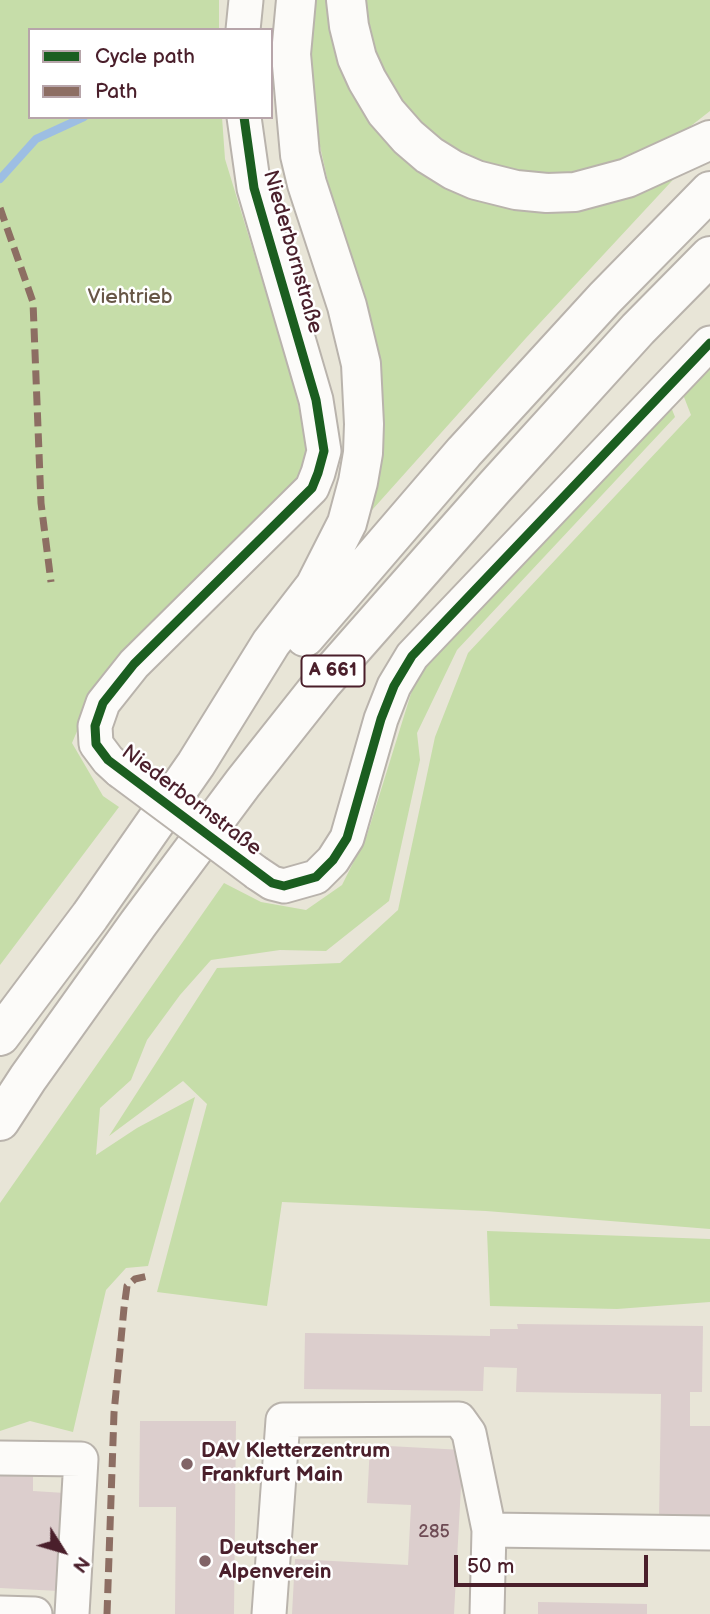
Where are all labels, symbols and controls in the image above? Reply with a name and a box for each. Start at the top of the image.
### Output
legend [28,28,273,119]
text: Cycle path [95,44,195,69]
text: Path [95,79,137,104]
street label: Niederbornstraße [257,168,327,336]
park label: Viehtrieb [87,285,173,311]
road number: A 661 [302,656,364,686]
street label: Niederbornstraße [116,740,266,862]
place label: DAV Kletterzentrum Frankfurt Main [201,1439,390,1489]
marker: DAV Kletterzentrum Frankfurt Main [179,1456,195,1472]
north arrow [28,1516,98,1586]
house number: 285 [418,1521,450,1543]
place label: Deutscher Alpenverein [219,1536,331,1586]
scale bar [458,1540,652,1584]
text: N [67,1551,94,1577]
marker: Deutscher Alpenverein [197,1553,213,1569]
text: 50 m [467,1554,514,1579]

